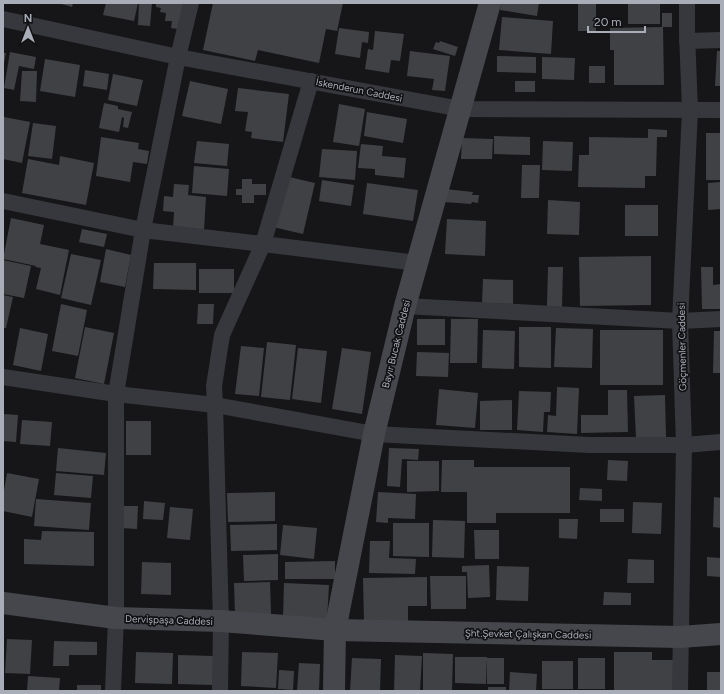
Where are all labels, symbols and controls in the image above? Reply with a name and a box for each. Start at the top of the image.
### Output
north arrow [8,8,48,48]
scale bar [588,8,645,34]
text: N [24,12,32,25]
text: 20 m [594,15,622,29]
street label: İskenderun Caddesi [315,75,403,105]
street label: Bayır Bucak Caddesi [379,298,413,390]
street label: Göçmenler Caddesi [675,303,689,391]
street label: Dervişpaşa Caddesi [125,612,213,628]
street label: Şht.Şevket Çalışkan Caddesi [465,626,591,642]

